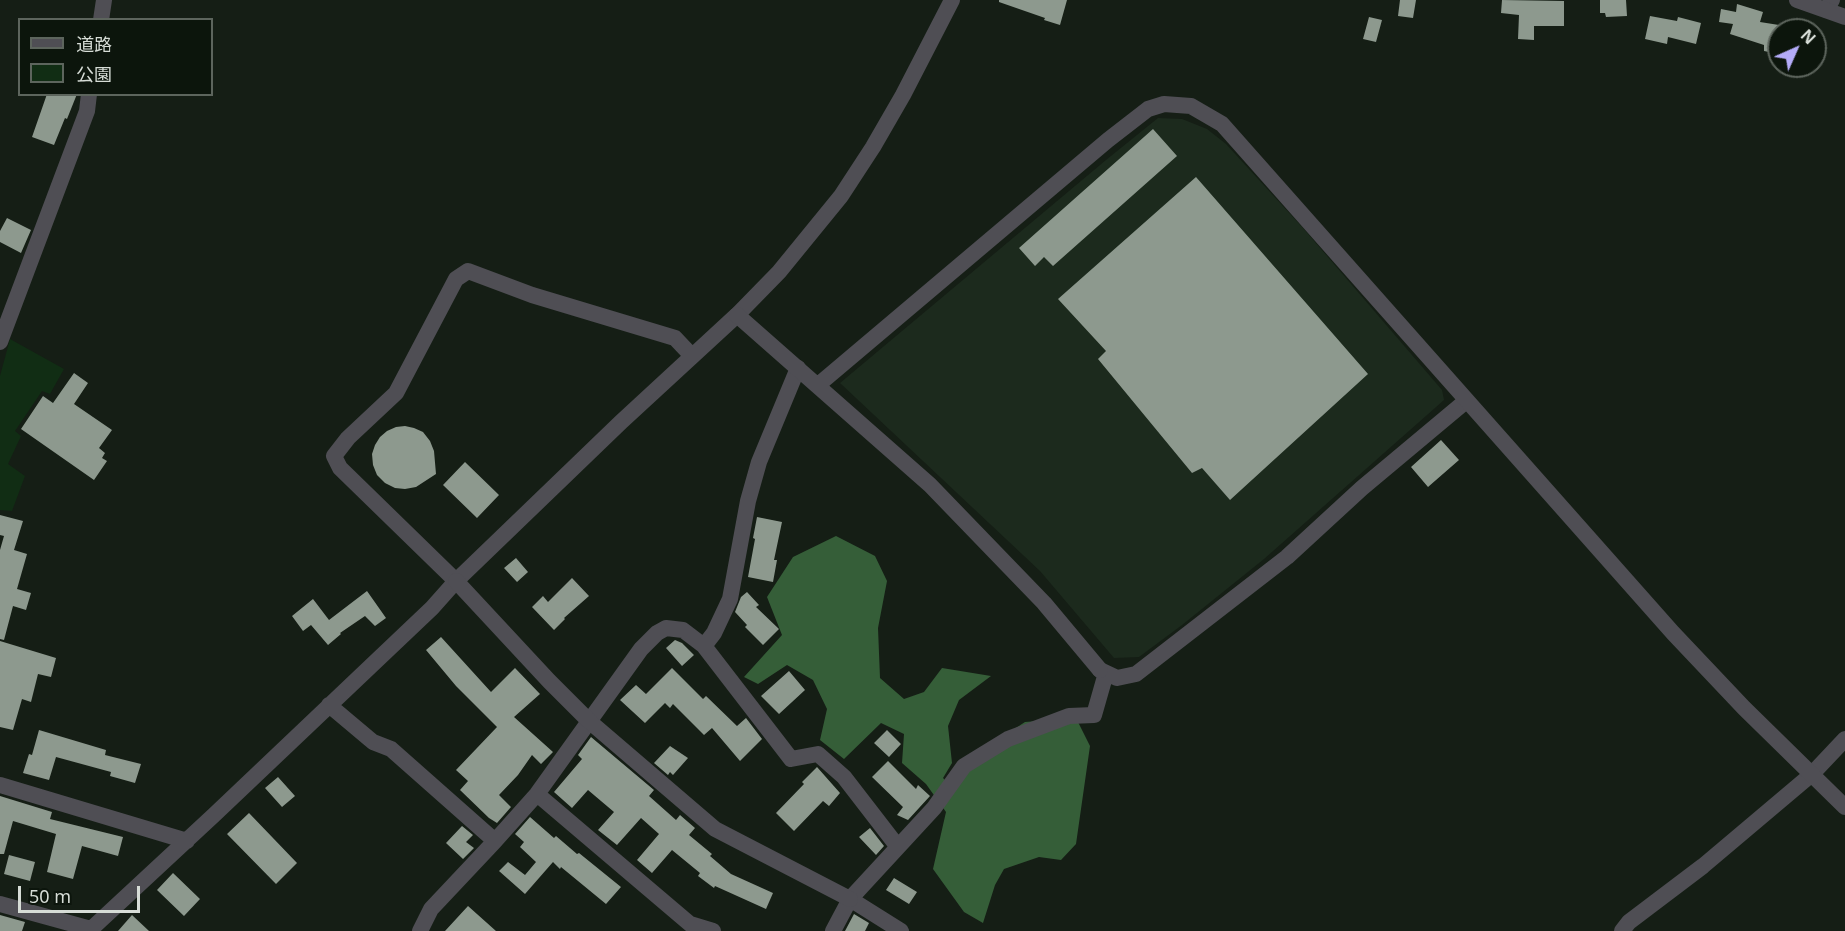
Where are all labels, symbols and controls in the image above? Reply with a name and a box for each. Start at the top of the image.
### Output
legend [18,18,213,96]
north arrow [1767,18,1827,78]
text: N [1796,24,1821,49]
text: 道路 [76,32,112,56]
text: 公園 [76,62,112,86]
scale bar [21,874,142,912]
text: 50 m [29,884,71,908]

